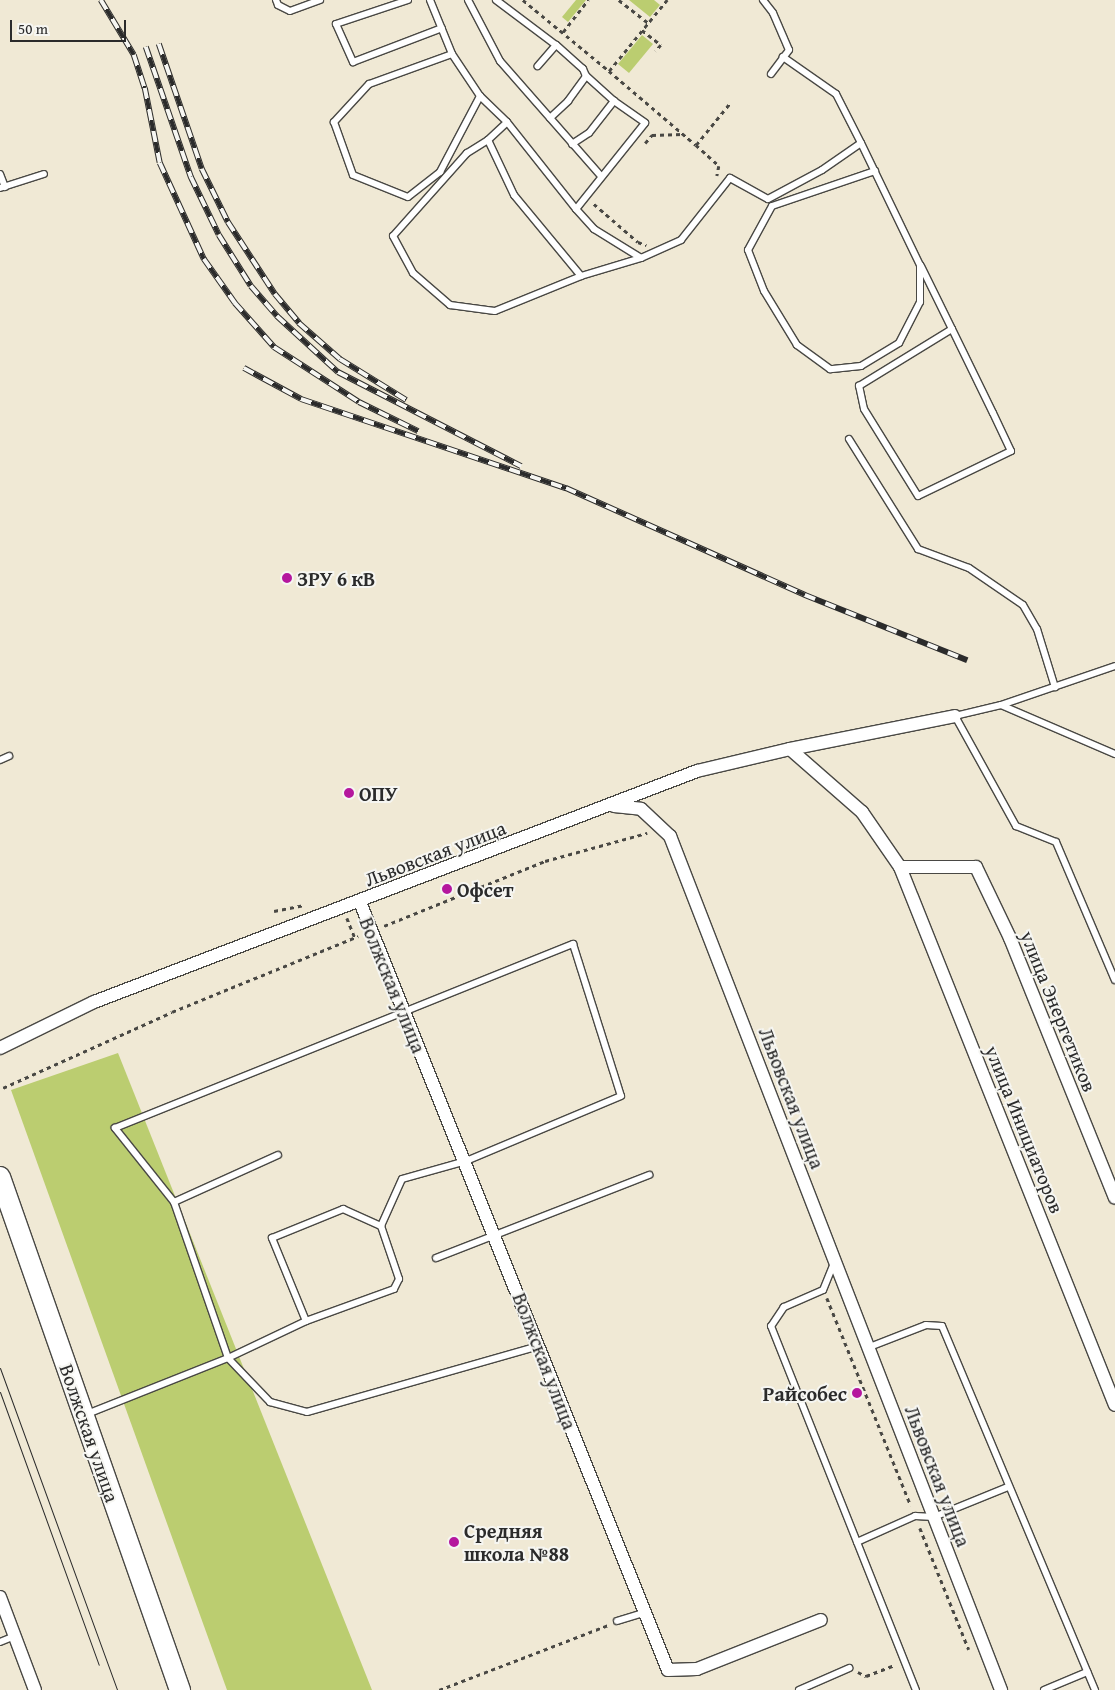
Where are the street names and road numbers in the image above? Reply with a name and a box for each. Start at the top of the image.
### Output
street label: Львовская улица [361,815,509,891]
street label: Волжская улица [355,913,431,1057]
street label: улица Энергетиков [1016,927,1102,1095]
street label: Львовская улица [754,1024,830,1172]
street label: улица Инициаторов [980,1042,1070,1216]
street label: Волжская улица [508,1289,582,1433]
street label: Волжская улица [55,1361,125,1505]
street label: Львовская улица [900,1402,976,1550]

